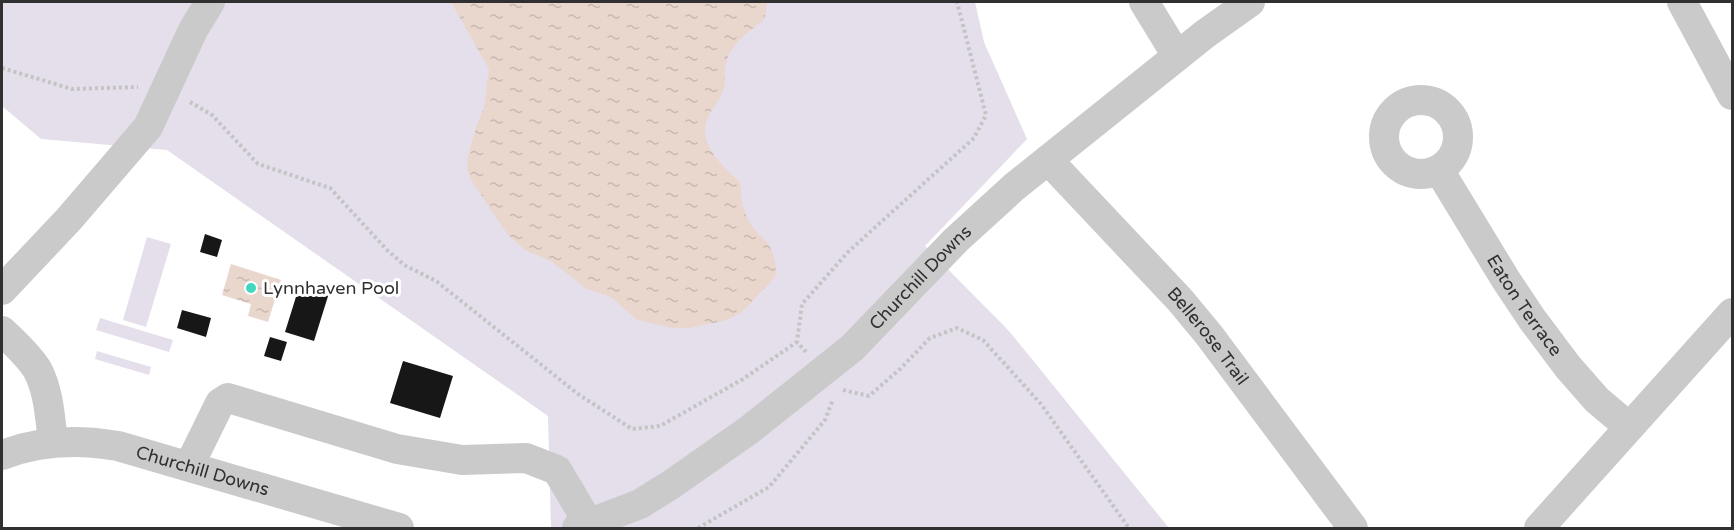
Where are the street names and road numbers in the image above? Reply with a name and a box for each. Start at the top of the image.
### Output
street label: Churchill Downs [864,220,976,334]
street label: Eaton Terrace [1482,250,1567,360]
street label: Bellerose Trail [1163,282,1253,389]
street label: Churchill Downs [133,441,272,501]

